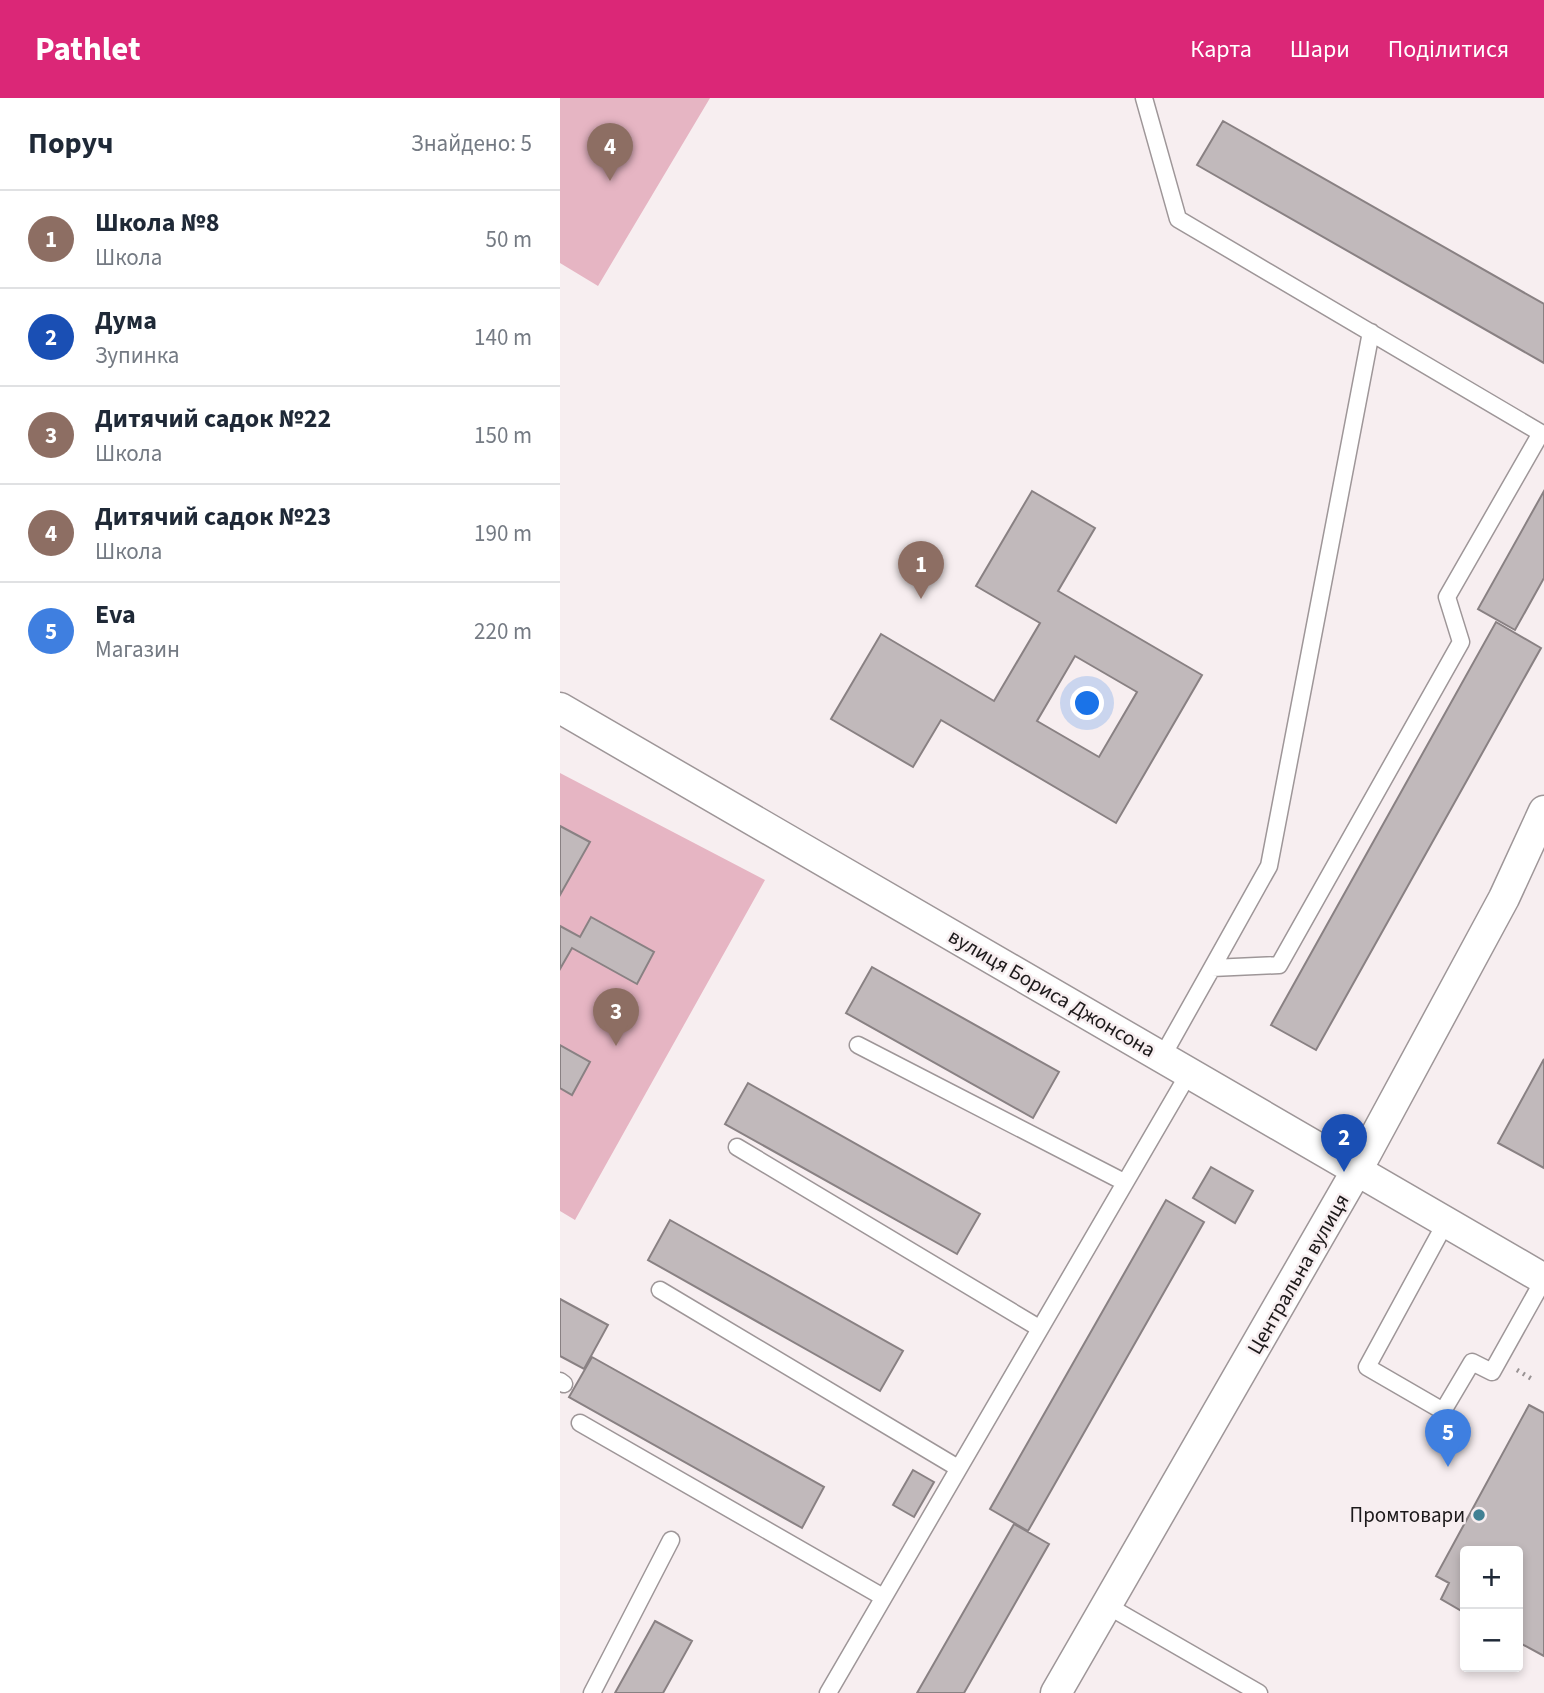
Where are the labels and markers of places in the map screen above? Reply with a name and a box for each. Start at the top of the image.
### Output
pin: 4 [587,123,633,181]
pin: 1 [898,541,944,599]
pin: 3 [593,988,639,1046]
pin: 2 [1321,1114,1367,1172]
pin: 5 [1425,1409,1471,1467]
place label: Промтовари [1350,1500,1465,1530]
marker: Промтовари [1471,1507,1487,1523]

